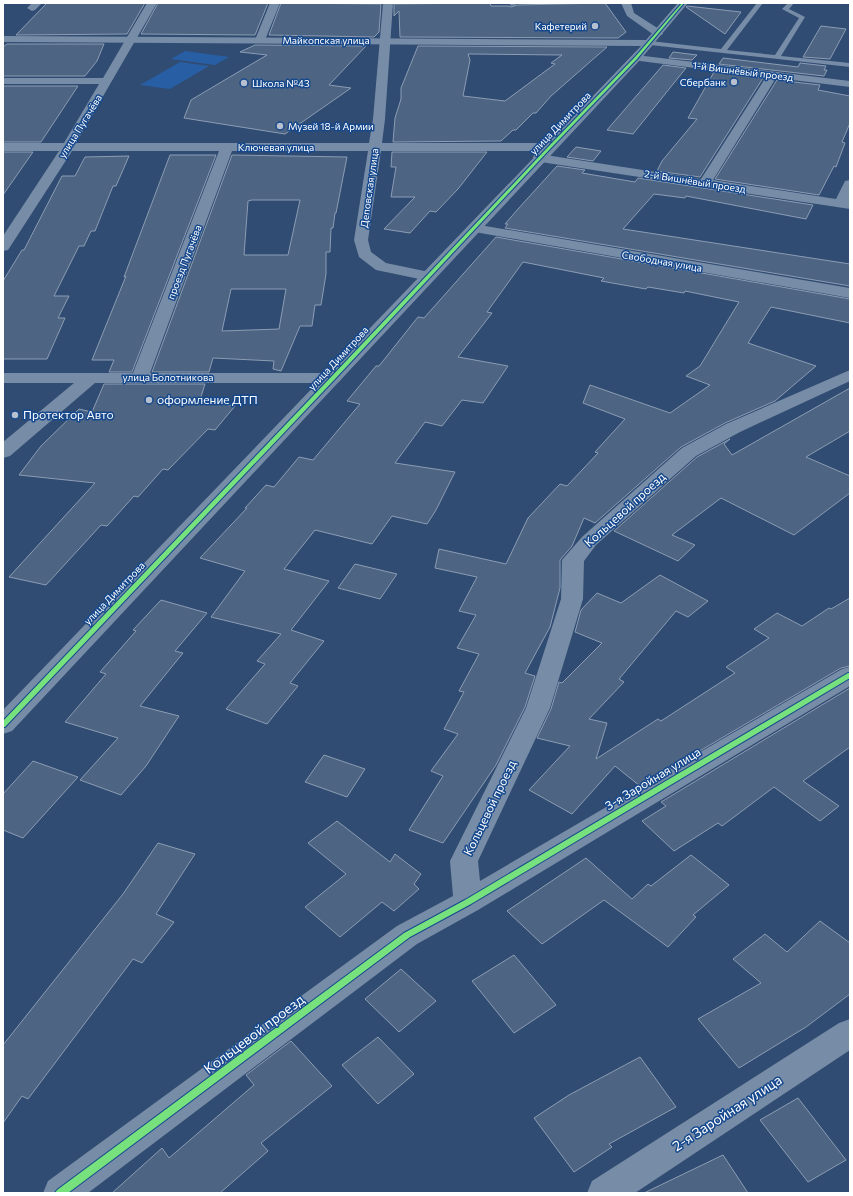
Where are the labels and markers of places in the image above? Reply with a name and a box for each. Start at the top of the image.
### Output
place label: Кафетерий [535,20,587,32]
marker: Кафетерий [590,21,600,31]
place label: Сбербанк [680,76,727,88]
place label: Школа №43 [252,77,310,89]
marker: Сбербанк [729,77,739,87]
marker: Школа №43 [239,78,249,88]
place label: Музей 18-й Армии [288,120,374,132]
marker: Музей 18-й Армии [275,121,285,131]
place label: оформление ДТП [157,392,258,406]
marker: оформление ДТП [144,395,154,405]
place label: Протектор Авто [23,407,114,421]
marker: Протектор Авто [10,410,20,420]

